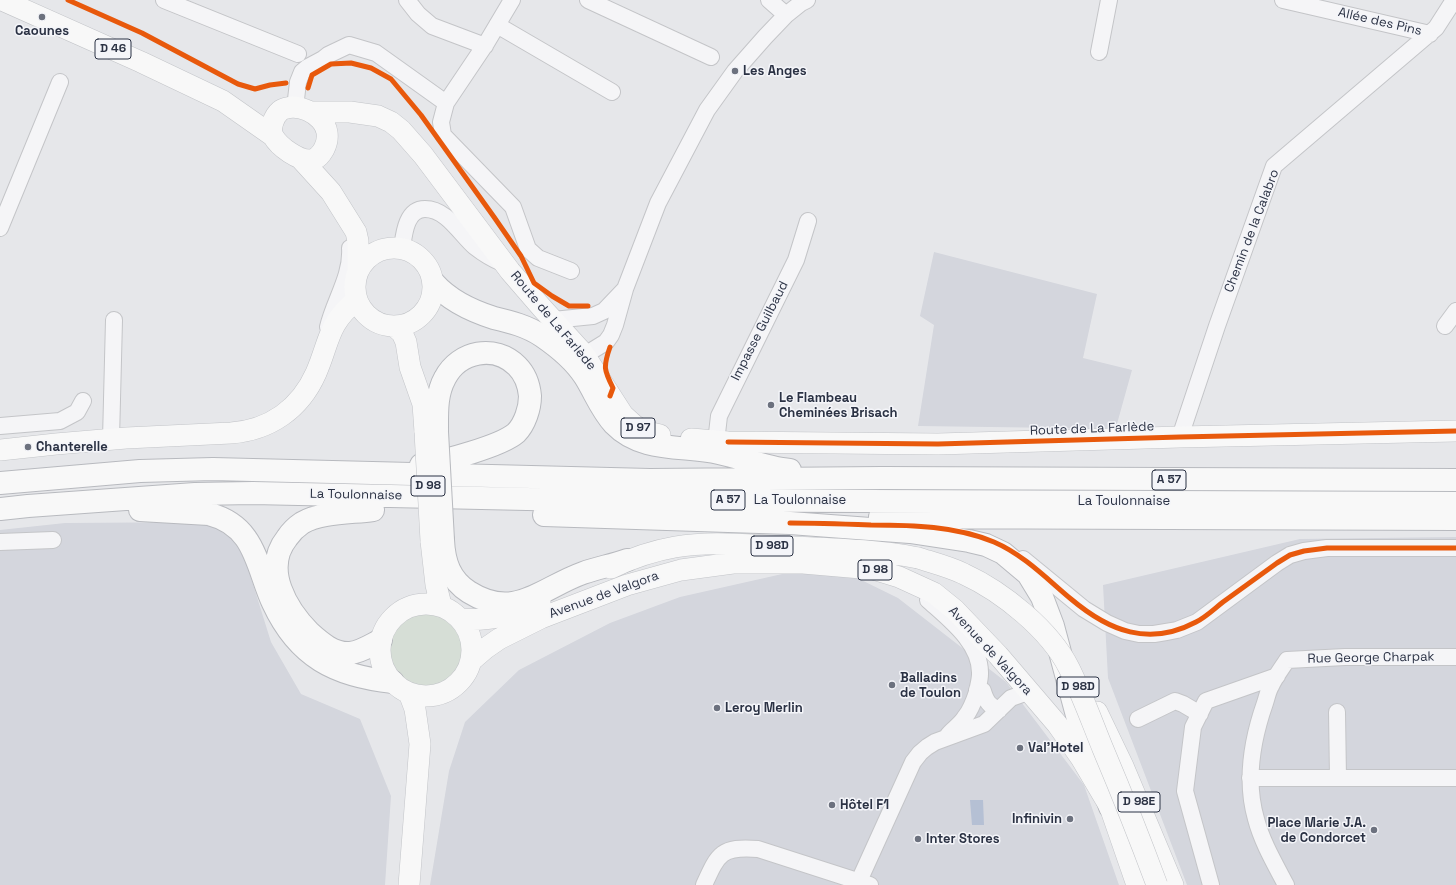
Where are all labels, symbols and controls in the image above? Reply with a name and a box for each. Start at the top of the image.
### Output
street label: Allée des Pins [1337,5,1423,39]
marker: Caounes [37,12,47,22]
place label: Caounes [15,23,69,39]
road number: D 46 [95,39,131,59]
place label: Les Anges [743,63,807,79]
marker: Les Anges [730,66,740,76]
street label: Chemin de la Calabro [1221,167,1283,295]
street label: Route de La Farlède [507,268,599,374]
street label: Impasse Guilbaud [728,279,792,383]
place label: Le Flambeau Cheminées Brisach [779,390,898,421]
marker: Le Flambeau Cheminées Brisach [766,400,776,410]
road number: D 97 [621,418,655,438]
street label: Route de La Farlède [1029,419,1155,439]
place label: Chanterelle [36,439,108,455]
marker: Chanterelle [23,442,33,452]
road number: A 57 [1152,470,1186,490]
road number: D 98 [411,476,445,496]
street label: La Toulonnaise [310,486,402,504]
road number: A 57 [711,490,745,510]
street label: La Toulonnaise [754,492,846,508]
street label: La Toulonnaise [1078,493,1170,509]
road number: D 98D [751,536,793,556]
road number: D 98 [858,560,892,580]
street label: Avenue de Valgora [547,568,661,622]
street label: Avenue de Valgora [945,603,1035,699]
street label: Rue George Charpak [1307,649,1435,667]
place label: Balladins de Toulon [900,670,961,701]
road number: D 98D [1057,677,1099,697]
marker: Balladins de Toulon [887,680,897,690]
place label: Leroy Merlin [725,700,803,716]
marker: Leroy Merlin [712,703,722,713]
place label: Val'Hotel [1028,740,1083,756]
marker: Val'Hotel [1015,743,1025,753]
road number: D 98E [1118,792,1160,812]
place label: Hôtel F1 [840,797,889,813]
marker: Hôtel F1 [827,800,837,810]
place label: Infinivin [1012,811,1062,827]
marker: Infinivin [1065,814,1075,824]
place label: Place Marie J.A. de Condorcet [1267,815,1366,846]
marker: Place Marie J.A. de Condorcet [1369,825,1379,835]
place label: Inter Stores [926,831,1000,847]
marker: Inter Stores [913,834,923,844]

